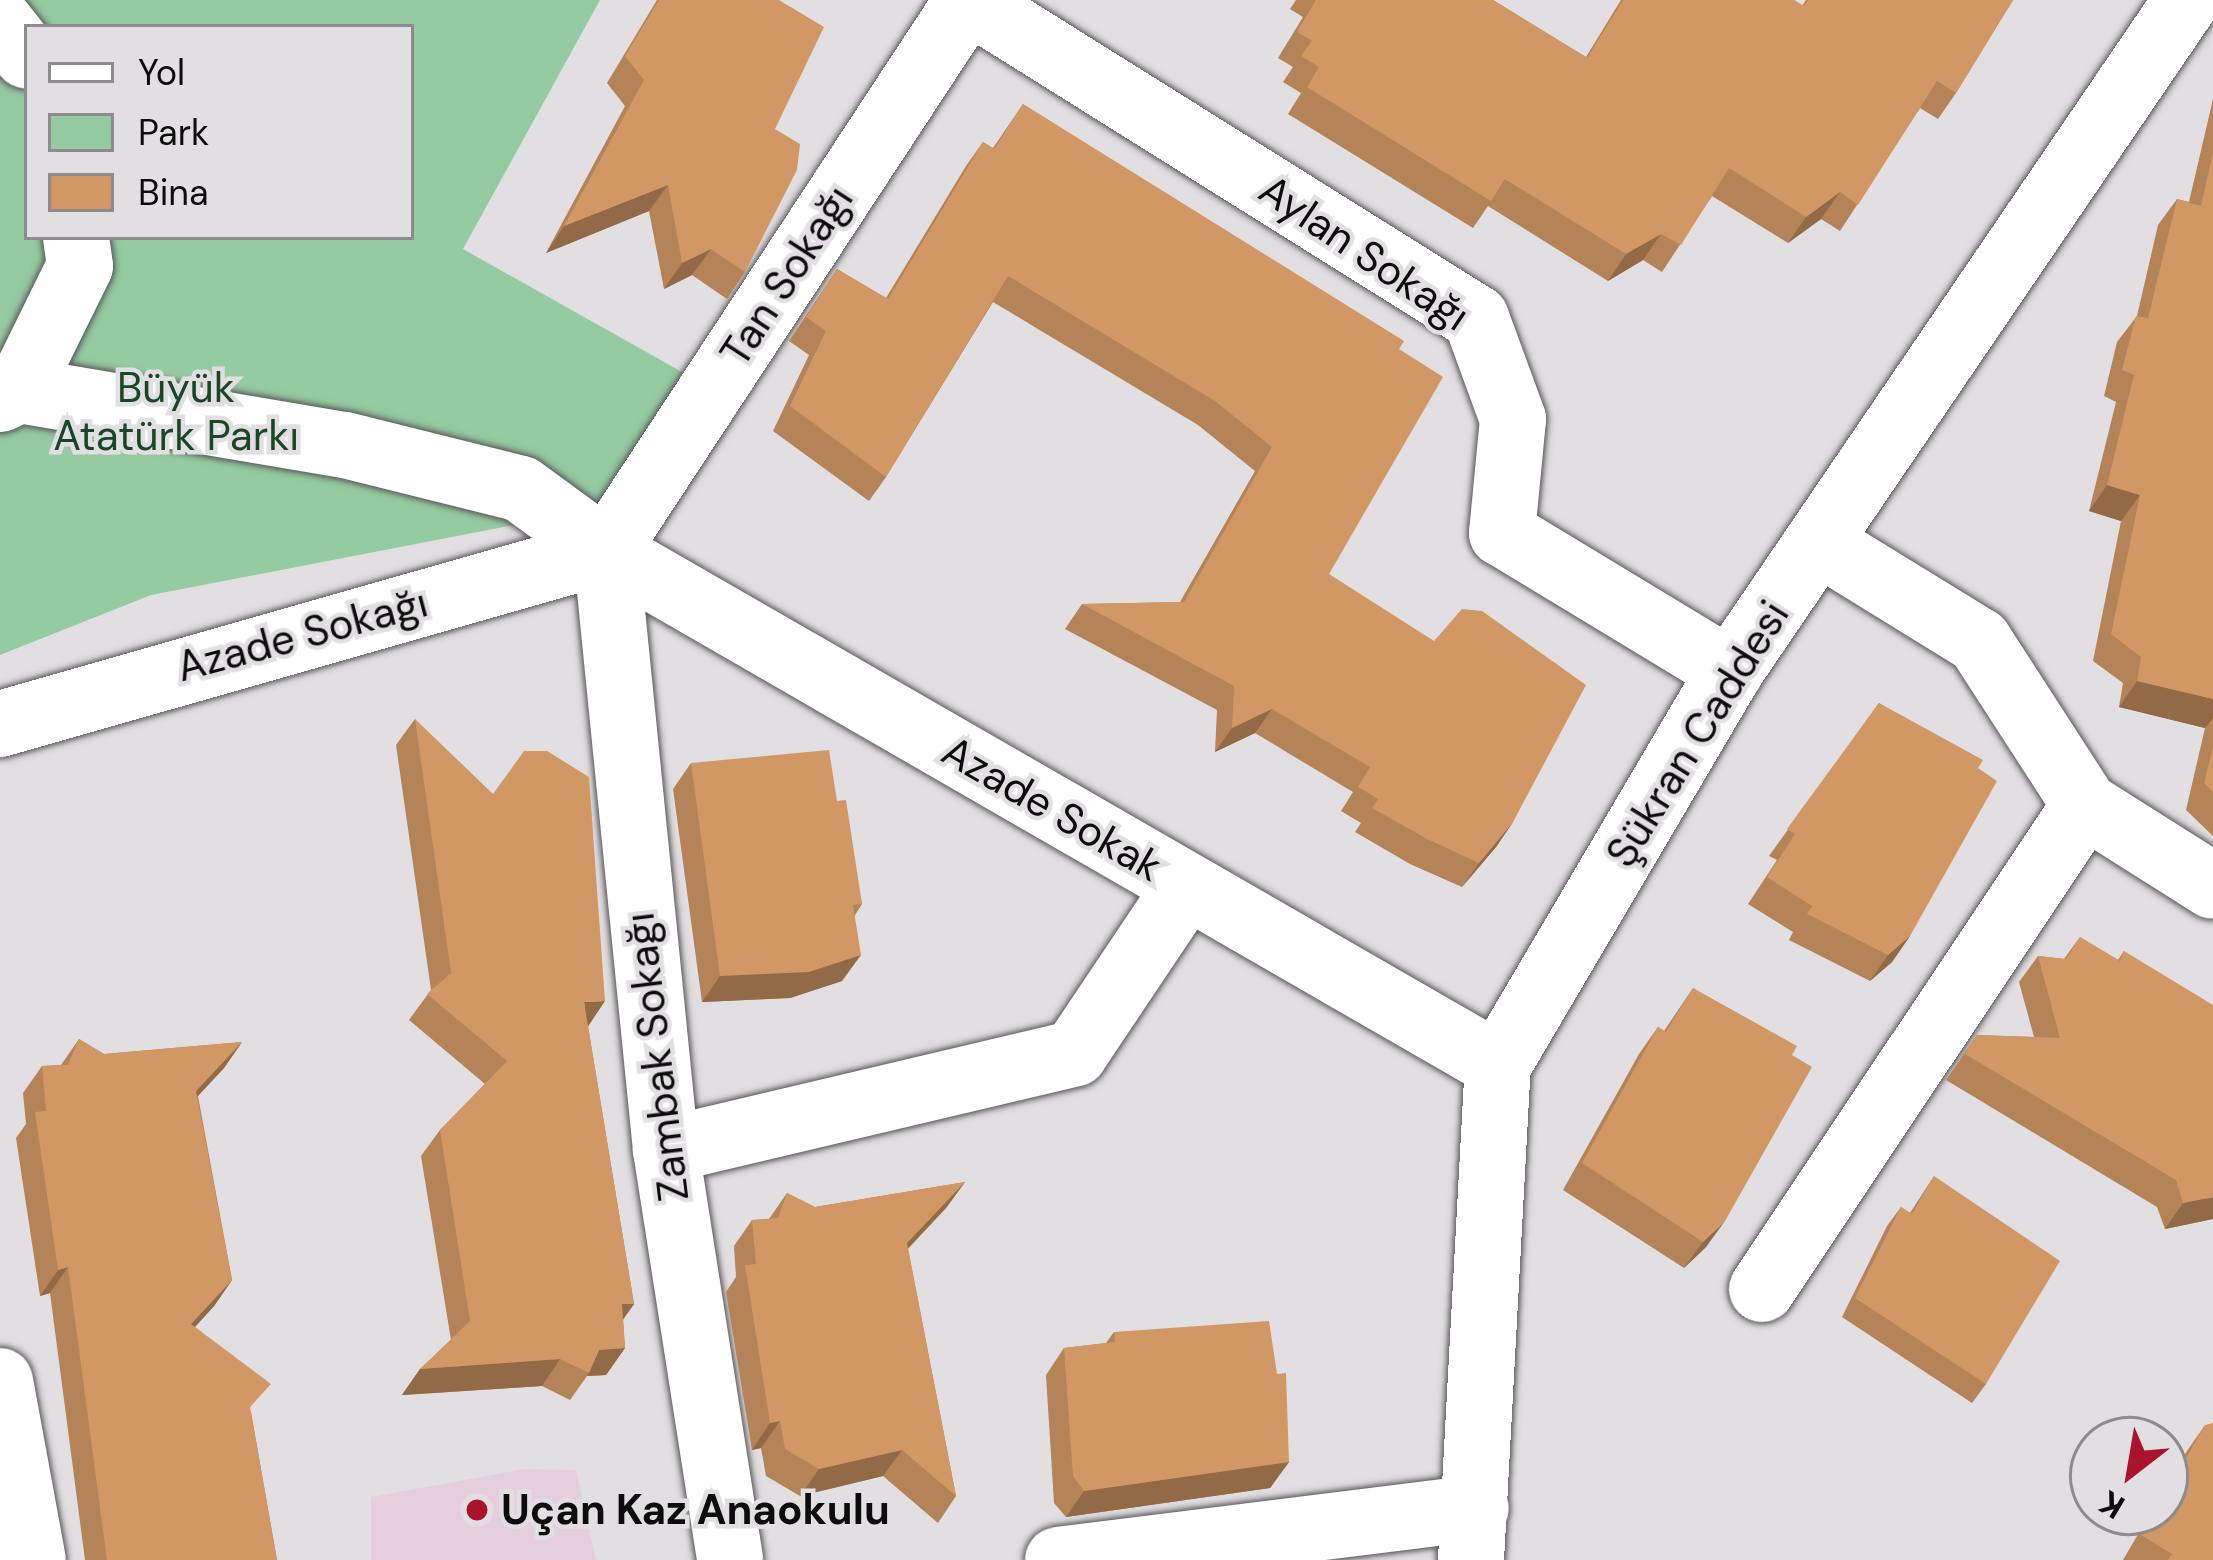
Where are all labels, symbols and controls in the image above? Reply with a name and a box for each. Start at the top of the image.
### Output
legend [24,24,414,240]
text: Yol [138,49,185,96]
text: Park [138,109,209,156]
street label: Aylan Sokağı [1250,164,1478,342]
text: Bina [138,169,209,216]
street label: Tan Sokağı [710,177,864,375]
park label: Büyük Atatürk Parkı [53,363,299,462]
street label: Azade Sokağı [171,577,433,693]
street label: Şükran Caddesi [1596,592,1800,876]
street label: Azade Sokak [933,726,1171,892]
street label: Zambak Sokağı [614,910,700,1204]
north arrow [2069,1416,2189,1536]
text: K [2091,1481,2132,1529]
place label: Uçan Kaz Anaokulu [501,1485,890,1535]
marker: Uçan Kaz Anaokulu [464,1497,490,1523]

